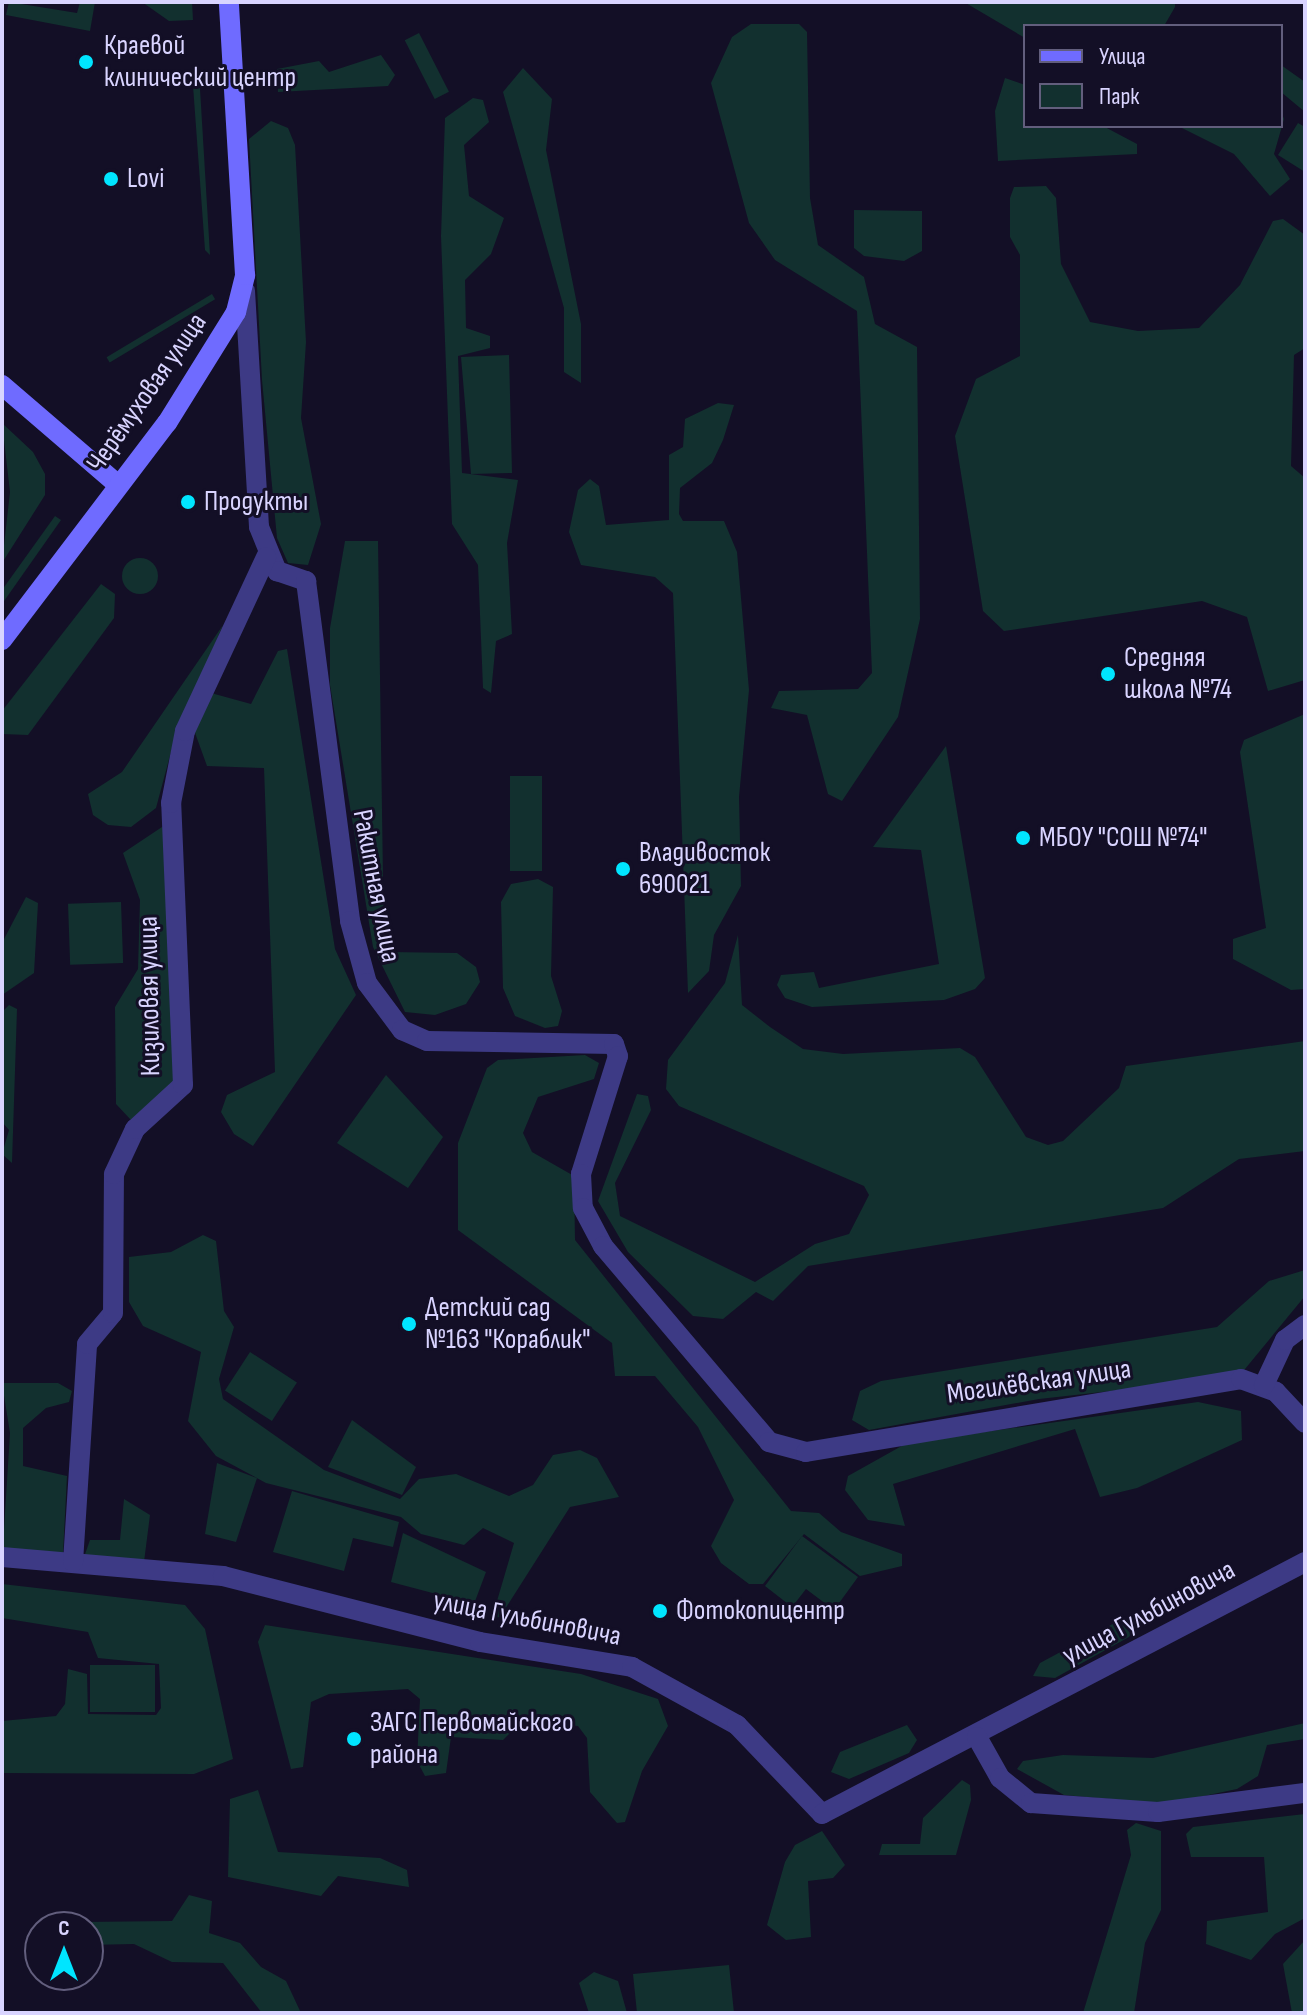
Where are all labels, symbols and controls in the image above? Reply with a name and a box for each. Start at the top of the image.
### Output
legend [1023,24,1283,128]
place label: Краевой клинический центр [104,29,296,95]
text: Улица [1099,42,1145,71]
marker: Краевой клинический центр [75,51,97,73]
text: Парк [1099,82,1139,111]
place label: Lovi [127,162,164,196]
marker: Lovi [102,170,120,188]
street label: Черёмуховая улица [80,307,214,479]
place label: Продукты [204,485,308,519]
marker: Продукты [179,493,197,511]
place label: Средняя школа №74 [1124,641,1232,707]
marker: Средняя школа №74 [1099,665,1117,683]
street label: Ракитная улица [345,807,407,965]
place label: МБОУ "СОШ №74" [1039,821,1207,855]
marker: МБОУ "СОШ №74" [1014,829,1032,847]
place label: Владивосток 690021 [639,836,770,902]
marker: Владивосток 690021 [614,860,632,878]
street label: Кизиловая улица [132,916,168,1076]
place label: Детский сад №163 "Кораблик" [425,1291,590,1357]
marker: Детский сад №163 "Кораблик" [400,1315,418,1333]
street label: Могилёвская улица [945,1352,1133,1412]
street label: улица Гульбиновича [1057,1553,1241,1673]
street label: улица Гульбиновича [430,1584,624,1654]
place label: Фотокопицентр [676,1594,845,1628]
marker: Фотокопицентр [651,1602,669,1620]
place label: ЗАГС Первомайского района [370,1706,574,1772]
marker: ЗАГС Первомайского района [345,1730,363,1748]
north arrow [24,1911,104,1991]
text: С [58,1915,70,1942]

